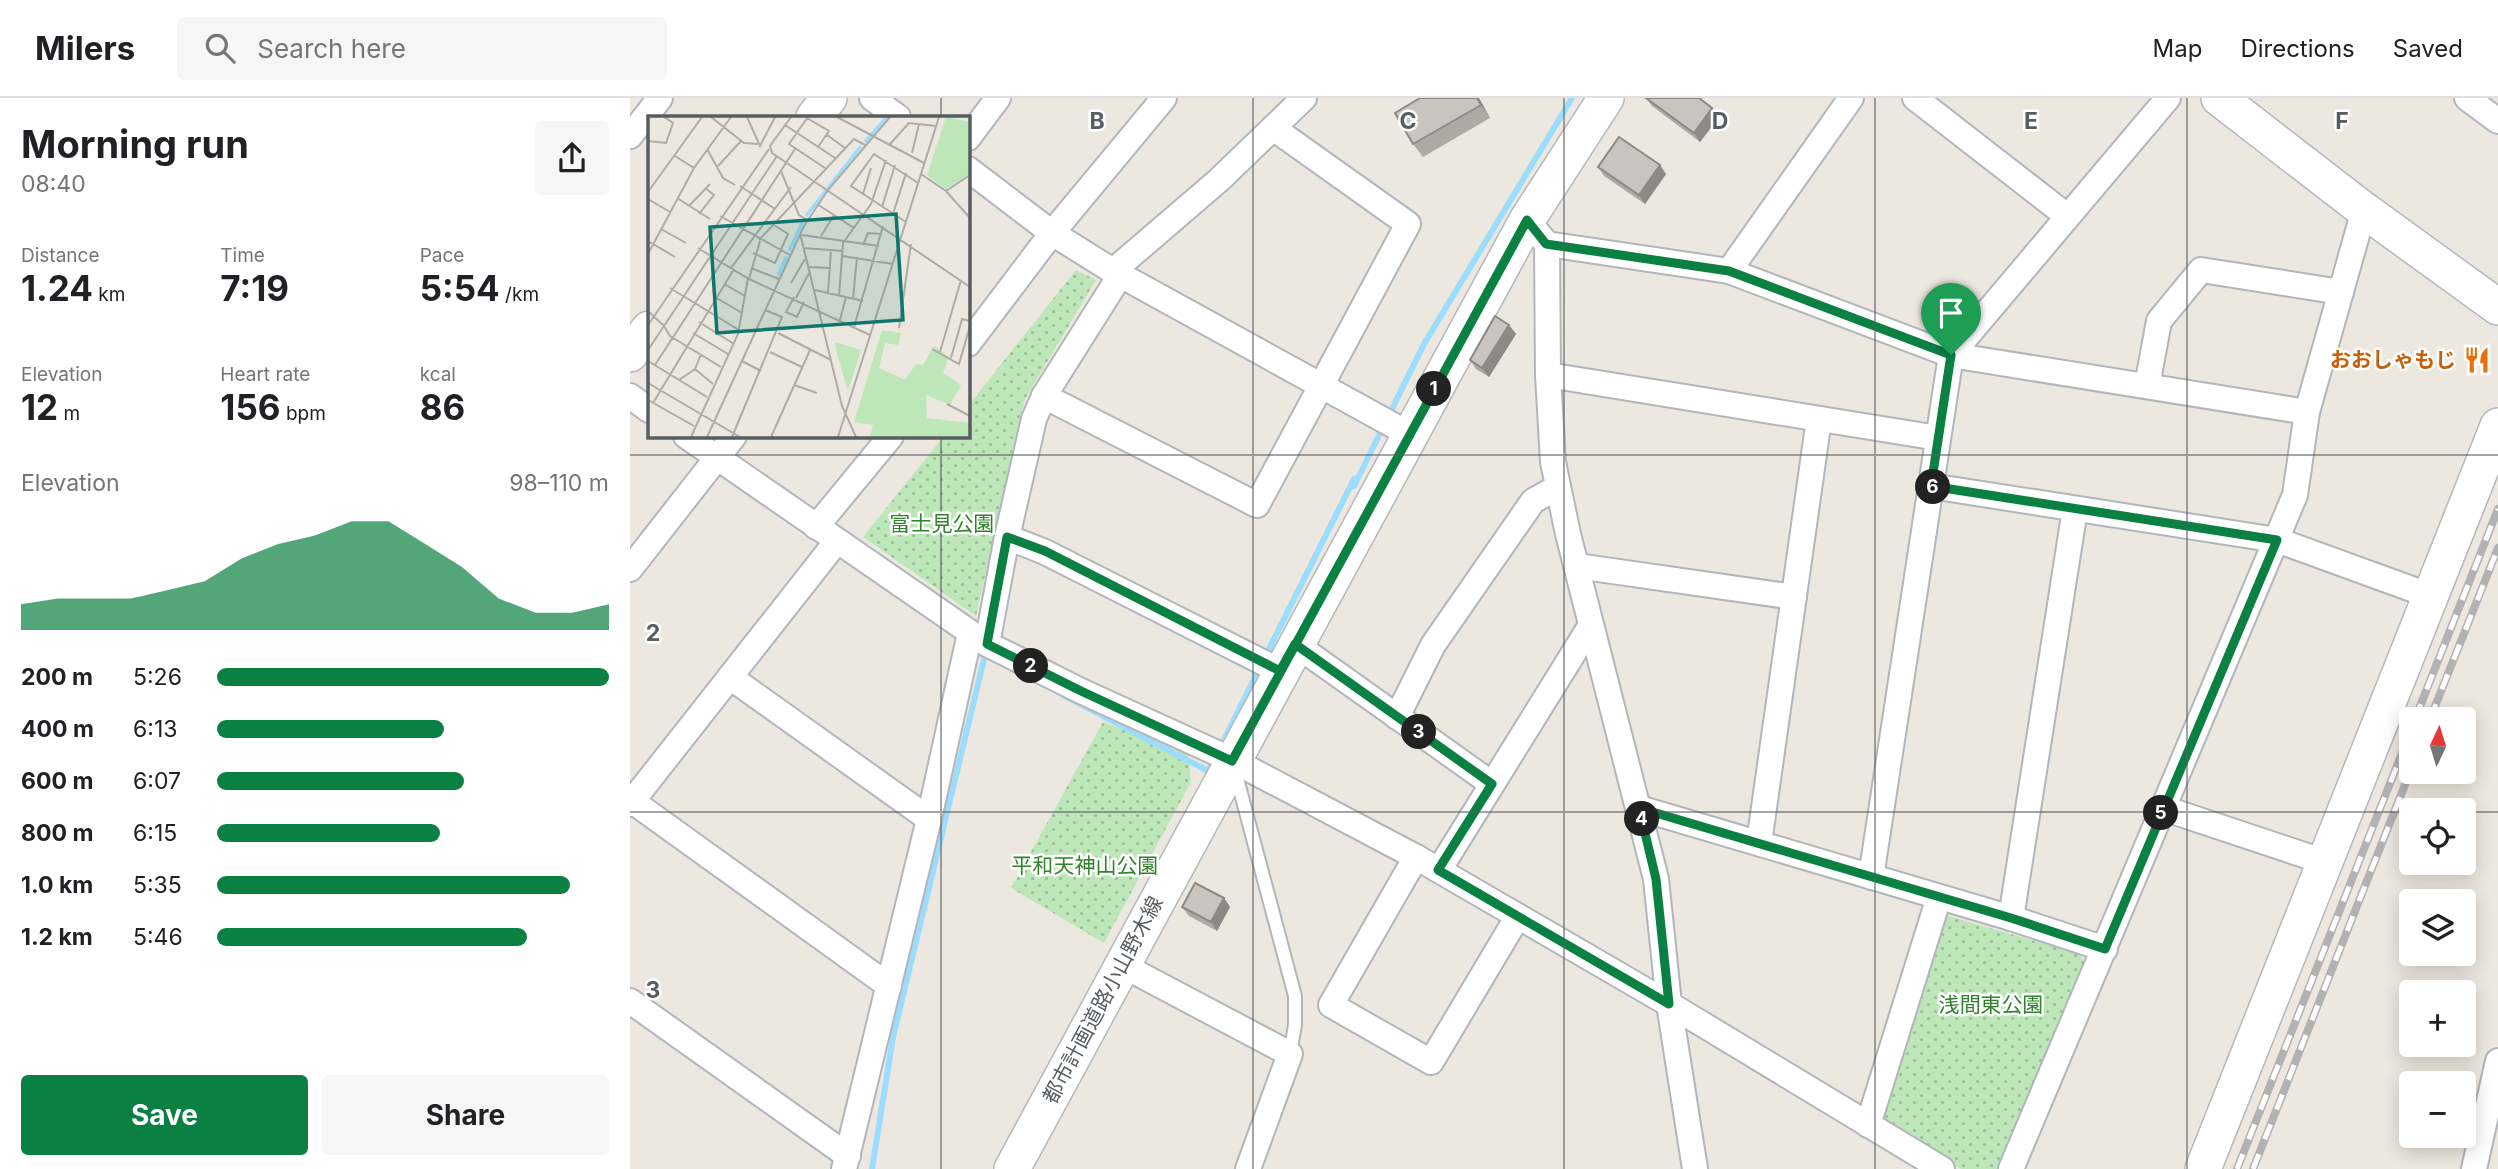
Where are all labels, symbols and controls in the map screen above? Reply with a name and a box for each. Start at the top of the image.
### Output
search box [177,17,667,80]
text: Milers [35,28,135,68]
icon: search [201,29,239,67]
text: Search here [257,33,406,64]
text: Map [2153,34,2202,63]
text: Directions [2240,34,2355,63]
text: Saved [2393,34,2463,63]
text: B [1089,107,1105,135]
text: C [1399,107,1417,135]
text: D [1712,107,1728,135]
text: E [2024,107,2038,135]
text: F [2335,107,2349,135]
inset map [648,116,970,438]
text: Morning run [21,121,249,167]
button: share [535,121,609,195]
text: 08:40 [21,170,86,198]
text: Distance [21,244,99,267]
text: Time [220,244,265,267]
text: Pace [420,244,464,267]
text: 1.24 [21,267,93,309]
text: 7:19 [220,267,289,309]
text: 5:54 [420,267,500,309]
text: km [93,283,125,306]
text: /km [500,283,539,306]
pin [1921,283,1981,355]
icon: arrive [1932,294,1970,332]
restaurant icon: おおしゃもじ [2462,345,2492,375]
place label: おおしゃもじ [2330,347,2456,372]
text: Elevation [21,363,102,386]
text: Heart rate [220,363,310,386]
text: kcal [420,363,456,386]
pin: 1 [1416,372,1452,406]
text: 1 [1429,377,1438,400]
text: 12 [21,386,58,428]
text: 156 [220,386,281,428]
text: 86 [420,386,465,428]
text: m [58,402,80,425]
text: bpm [281,402,326,425]
text: Elevation [21,469,120,497]
text: 98–110 m [509,469,609,497]
pin: 6 [1916,470,1950,504]
text: 6 [1926,475,1939,498]
park label: 富士見公園 [890,511,995,536]
text: 2 [646,619,660,647]
pin: 2 [1014,648,1048,684]
text: 2 [1025,654,1036,677]
text: 200 m [21,663,93,691]
text: 5:26 [133,663,182,691]
north arrow [2399,707,2476,784]
map controls [2399,707,2476,1148]
pin: 3 [1402,714,1436,750]
text: 400 m [21,715,94,743]
text: 6:13 [133,715,177,743]
text: 3 [1412,720,1425,743]
text: 600 m [21,767,93,795]
text: 6:07 [133,767,181,795]
pin: 5 [2144,796,2178,830]
button: locate [2399,798,2476,875]
text: 5 [2154,801,2167,824]
pin: 4 [1625,802,1660,836]
text: 4 [1635,807,1648,830]
text: 800 m [21,819,93,847]
text: 6:15 [133,819,177,847]
park label: 平和天神山公園 [1012,853,1159,878]
text: 1.0 km [21,871,93,899]
text: 5:35 [133,871,182,899]
button: layers [2399,889,2476,966]
street label: 都市計画道路小山野木線 [1037,892,1168,1108]
text: 1.2 km [21,923,93,951]
text: 5:46 [133,923,183,951]
text: 3 [646,976,660,1004]
button: + [2399,980,2476,1057]
park label: 浅間東公園 [1939,992,2044,1017]
button: − [2399,1071,2476,1148]
button: Save [21,1075,308,1155]
button: Share [322,1075,609,1155]

